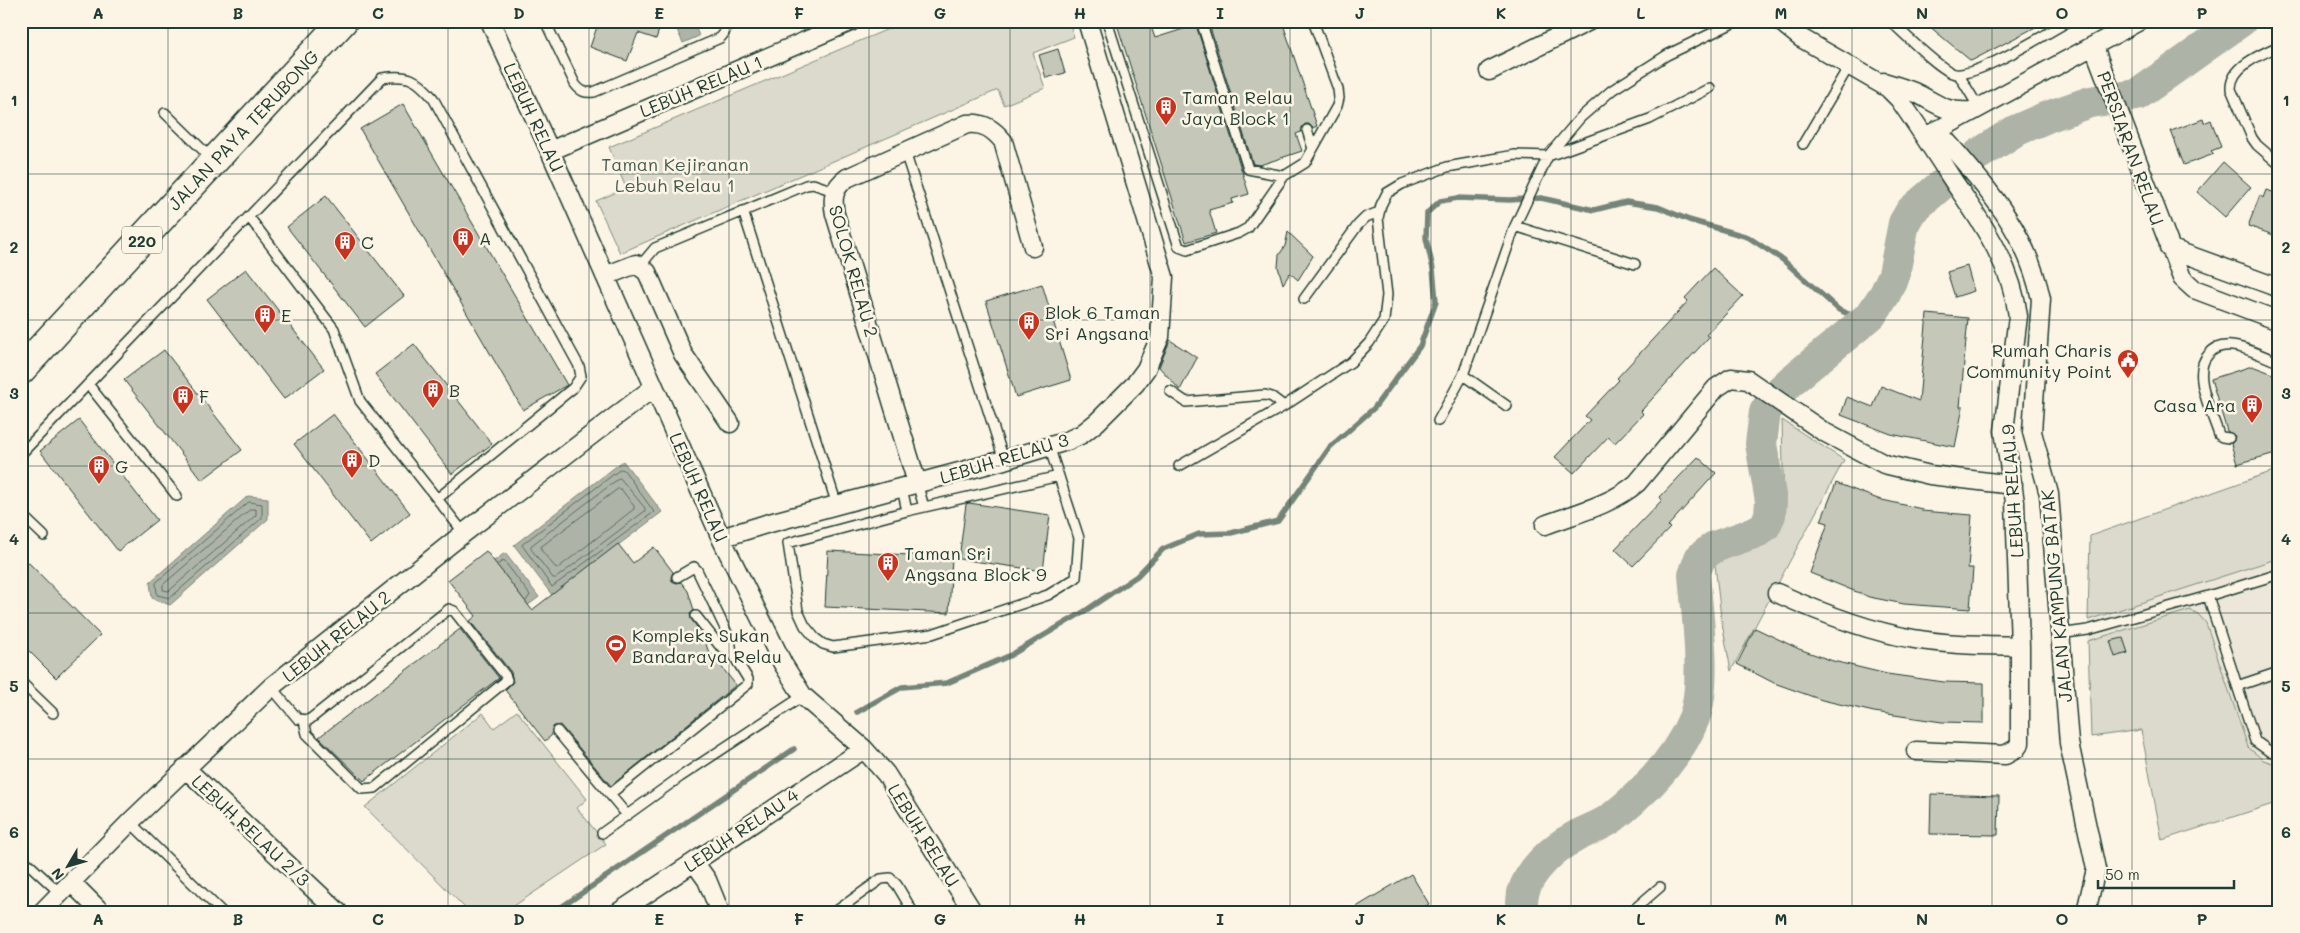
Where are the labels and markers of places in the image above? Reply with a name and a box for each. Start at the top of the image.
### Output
place label: Taman Relau Jaya Block 1 [1182,85,1293,130]
building icon: Taman Relau Jaya Block 1 [1154,95,1178,126]
building icon: A [451,226,475,257]
place label: A [479,226,491,250]
building icon: C [333,230,357,261]
place label: C [361,230,374,254]
place label: Blok 6 Taman Sri Angsana [1045,300,1160,345]
building icon: E [253,303,277,334]
place label: E [281,303,291,327]
building icon: Blok 6 Taman Sri Angsana [1017,310,1041,341]
place label: Rumah Charis Community Point [1966,338,2112,383]
public building icon: Rumah Charis Community Point [2116,348,2140,379]
building icon: B [421,378,445,409]
place label: B [449,378,460,402]
building icon: F [171,384,195,415]
place label: F [199,384,209,408]
place label: Casa Ara [2154,393,2236,417]
building icon: Casa Ara [2240,393,2264,424]
building icon: D [340,448,364,479]
place label: D [368,448,380,472]
building icon: G [87,454,111,485]
place label: G [115,454,128,478]
place label: Taman Sri Angsana Block 9 [904,541,1047,586]
building icon: Taman Sri Angsana Block 9 [876,551,900,582]
place label: Kompleks Sukan Bandaraya Relau [632,623,782,668]
sports icon: Kompleks Sukan Bandaraya Relau [604,633,628,664]

